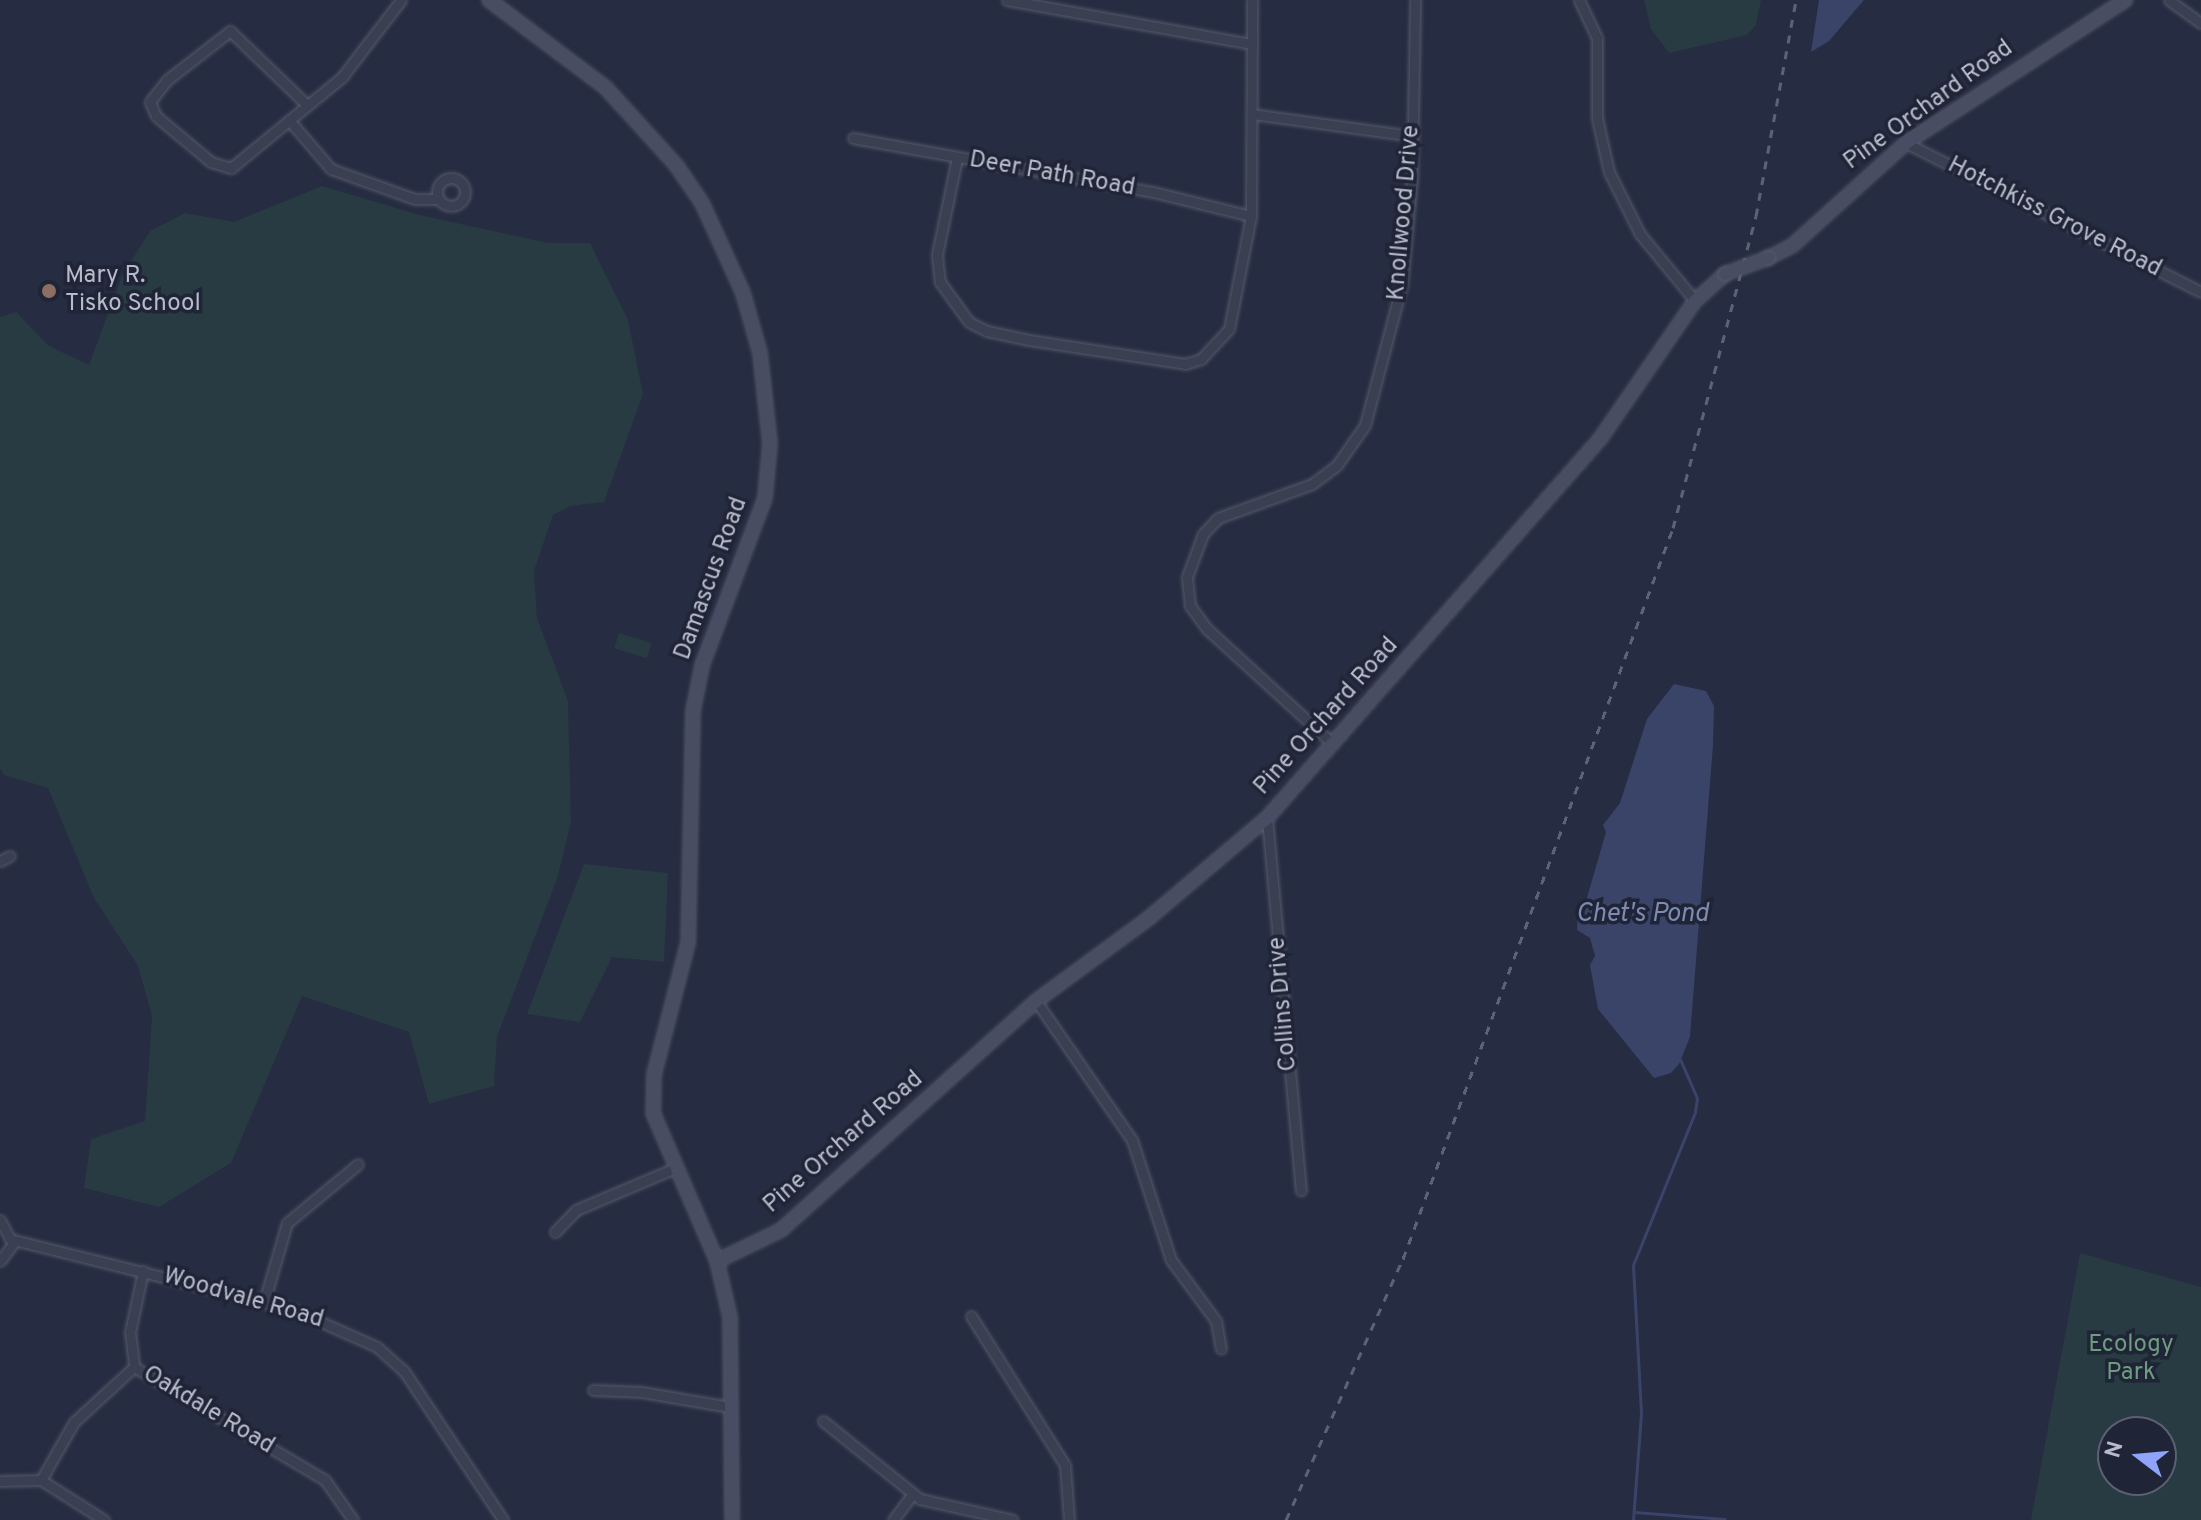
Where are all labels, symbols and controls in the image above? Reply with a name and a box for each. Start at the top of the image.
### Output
street label: Pine Orchard Road [1839,35,2019,177]
street label: Knollwood Drive [1383,124,1427,302]
street label: Deer Path Road [967,146,1137,204]
street label: Hotchkiss Grove Road [1942,152,2166,284]
place label: Mary R. Tisko School [65,263,201,319]
marker: Mary R. Tisko School [40,282,58,300]
street label: Damascus Road [669,494,755,664]
street label: Pine Orchard Road [1249,632,1405,802]
water label: Chet's Pond [1576,899,1708,931]
street label: Collins Drive [1264,936,1304,1072]
street label: Pine Orchard Road [758,1066,930,1220]
street label: Woodvale Road [159,1262,327,1336]
park label: Ecology Park [2088,1332,2174,1388]
street label: Oakdale Road [137,1360,279,1462]
north arrow [2097,1416,2177,1496]
text: N [2100,1438,2131,1461]

